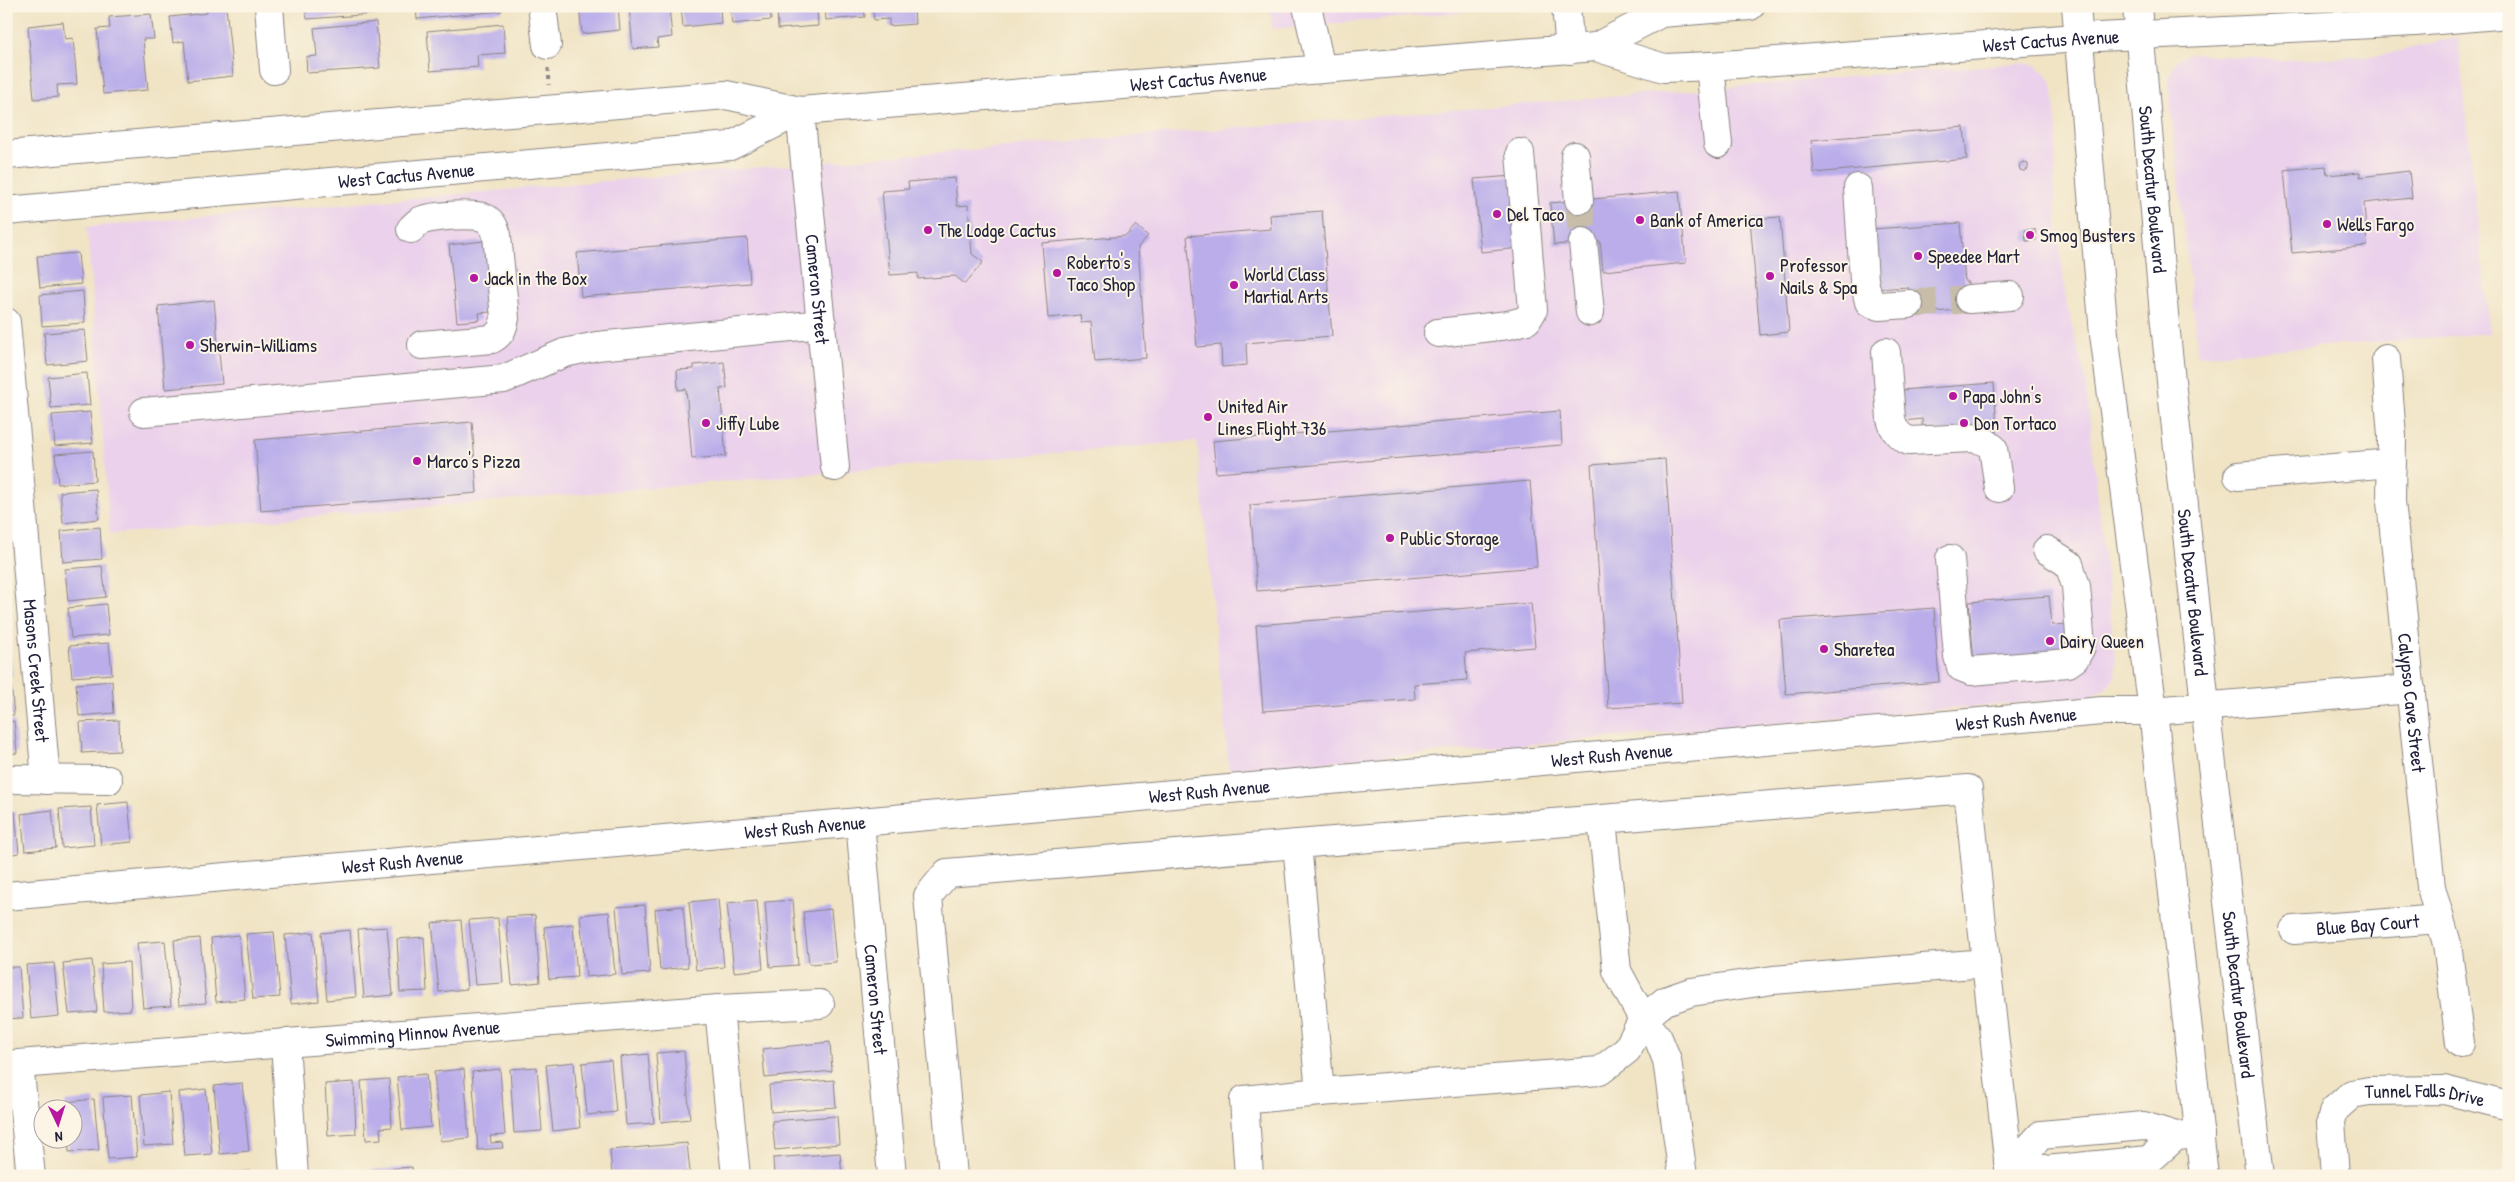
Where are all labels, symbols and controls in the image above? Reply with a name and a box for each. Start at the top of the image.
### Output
street label: West Cactus Avenue [1982,23,2120,58]
street label: West Cactus Avenue [1129,60,1268,97]
street label: South Decatur Boulevard [2133,105,2173,274]
street label: West Cactus Avenue [337,156,476,194]
place label: Del Taco [1507,201,1565,227]
place label: Bank of America [1650,207,1763,233]
marker: Del Taco [1491,208,1503,220]
place label: Wells Fargo [2337,211,2414,237]
marker: Bank of America [1634,214,1646,226]
place label: The Lodge Cactus [938,217,1056,243]
marker: Wells Fargo [2321,218,2333,230]
place label: Smog Busters [2040,222,2135,248]
marker: The Lodge Cactus [922,224,934,236]
marker: Smog Busters [2024,229,2036,241]
street label: Cameron Street [799,233,836,346]
place label: Speedee Mart [1928,243,2020,269]
place label: Roberto's Taco Shop [1067,249,1135,297]
marker: Speedee Mart [1912,250,1924,262]
place label: Professor Nails & Spa [1780,252,1858,300]
place label: World Class Martial Arts [1244,261,1328,309]
place label: Jack in the Box [484,265,588,291]
marker: Roberto's Taco Shop [1051,267,1063,279]
marker: Professor Nails & Spa [1764,270,1776,282]
marker: Jack in the Box [468,272,480,284]
marker: World Class Martial Arts [1228,279,1240,291]
place label: Sherwin-Williams [200,332,317,358]
marker: Sherwin-Williams [184,339,196,351]
place label: Papa John's [1963,383,2041,409]
marker: Papa John's [1947,390,1959,402]
place label: United Air Lines Flight 736 [1218,393,1326,441]
place label: Jiffy Lube [716,410,780,436]
place label: Don Tortaco [1974,410,2057,436]
marker: United Air Lines Flight 736 [1202,411,1214,423]
marker: Jiffy Lube [700,417,712,429]
marker: Don Tortaco [1958,417,1970,429]
place label: Marco's Pizza [427,448,521,474]
marker: Marco's Pizza [411,455,423,467]
street label: South Decatur Boulevard [2172,508,2215,678]
place label: Public Storage [1400,525,1500,551]
marker: Public Storage [1384,532,1396,544]
street label: Masons Creek Street [17,598,56,744]
place label: Dairy Queen [2060,628,2144,654]
street label: Calypso Cave Street [2392,632,2432,774]
marker: Dairy Queen [2044,635,2056,647]
place label: Sharetea [1834,636,1895,662]
marker: Sharetea [1818,643,1830,655]
street label: West Rush Avenue [1954,700,2078,737]
street label: West Rush Avenue [1550,736,1674,773]
street label: West Rush Avenue [1148,772,1272,809]
street label: West Rush Avenue [743,809,867,845]
street label: West Rush Avenue [341,843,465,880]
street label: Blue Bay Court [2315,908,2421,941]
street label: South Decatur Boulevard [2216,910,2262,1080]
street label: Cameron Street [858,943,894,1056]
street label: Swimming Minnow Avenue [324,1013,502,1053]
street label: Tunnel Falls Drive [2364,1077,2488,1113]
north arrow [32,1100,82,1150]
text: N [54,1128,63,1147]

